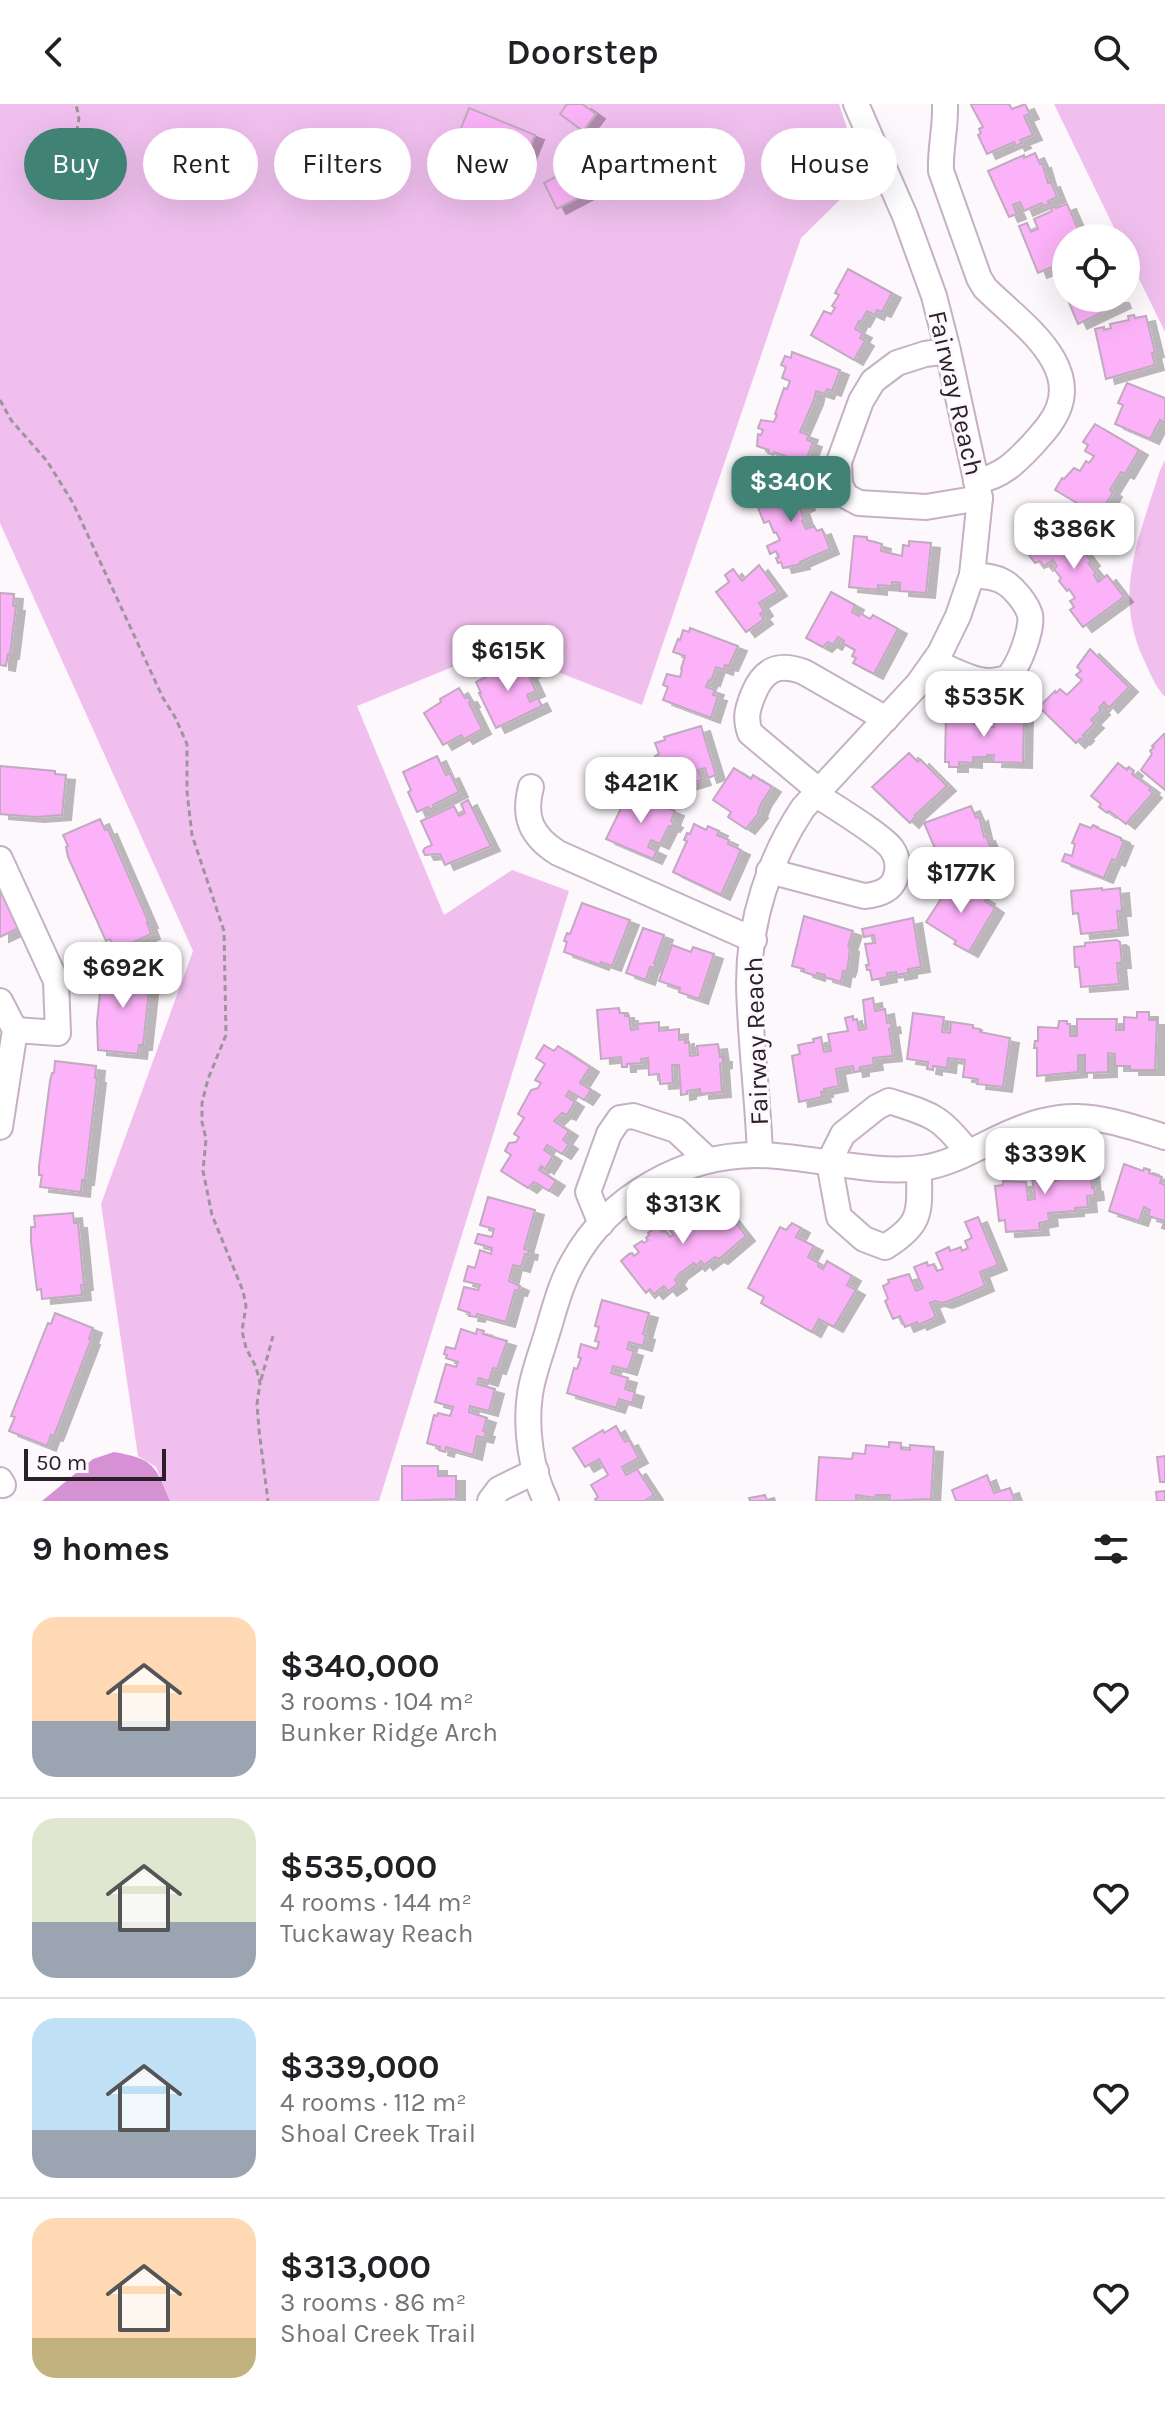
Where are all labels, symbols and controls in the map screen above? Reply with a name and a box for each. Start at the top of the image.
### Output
icon: back [32,30,76,74]
icon: search [1089,30,1133,74]
text: Doorstep [506,31,659,73]
chip: Buy [24,128,127,200]
chip: Rent [143,128,258,200]
chip: Filters [274,128,411,200]
chip: New [427,128,537,200]
chip: Apartment [553,128,745,200]
chip: House [761,128,897,200]
map controls [1052,224,1140,312]
button: locate [1052,224,1140,312]
street label: Fairway Reach [921,307,990,479]
pin: $340K [735,456,847,524]
text: $340K [749,466,833,497]
pin: $386K [1018,503,1130,571]
text: $386K [1032,513,1116,544]
pin: $615K [452,625,564,693]
text: $615K [470,635,546,666]
pin: $535K [928,671,1040,739]
text: $535K [943,681,1025,712]
pin: $421K [585,757,697,825]
text: $421K [603,767,679,798]
pin: $177K [905,847,1017,915]
text: $177K [926,857,996,888]
pin: $692K [67,942,179,1010]
text: $692K [82,952,164,983]
street label: Fairway Reach [738,956,775,1126]
pin: $339K [989,1128,1101,1196]
text: $339K [1003,1138,1087,1169]
pin: $313K [627,1178,739,1246]
text: $313K [645,1188,721,1219]
scale bar [24,1445,166,1481]
text: 50 m [36,1450,87,1476]
icon: filters [1089,1527,1133,1571]
text: 9 homes [32,1529,170,1569]
text: $340,000 [280,1646,439,1686]
icon: home [96,1649,192,1745]
icon: heart [1089,1675,1133,1719]
text: 3 rooms · 104 m² [280,1686,474,1717]
text: Bunker Ridge Arch [280,1717,498,1748]
text: $535,000 [280,1847,437,1887]
icon: home [96,1850,192,1946]
icon: heart [1089,1876,1133,1920]
text: 4 rooms · 144 m² [280,1887,472,1918]
text: Tuckaway Reach [280,1918,473,1949]
text: $339,000 [280,2047,440,2087]
icon: home [96,2050,192,2146]
icon: heart [1089,2076,1133,2120]
text: 4 rooms · 112 m² [280,2087,467,2118]
text: Shoal Creek Trail [280,2118,476,2149]
text: $313,000 [280,2247,431,2287]
icon: home [96,2250,192,2346]
icon: heart [1089,2276,1133,2320]
text: 3 rooms · 86 m² [280,2287,466,2318]
text: Shoal Creek Trail [280,2318,476,2349]

